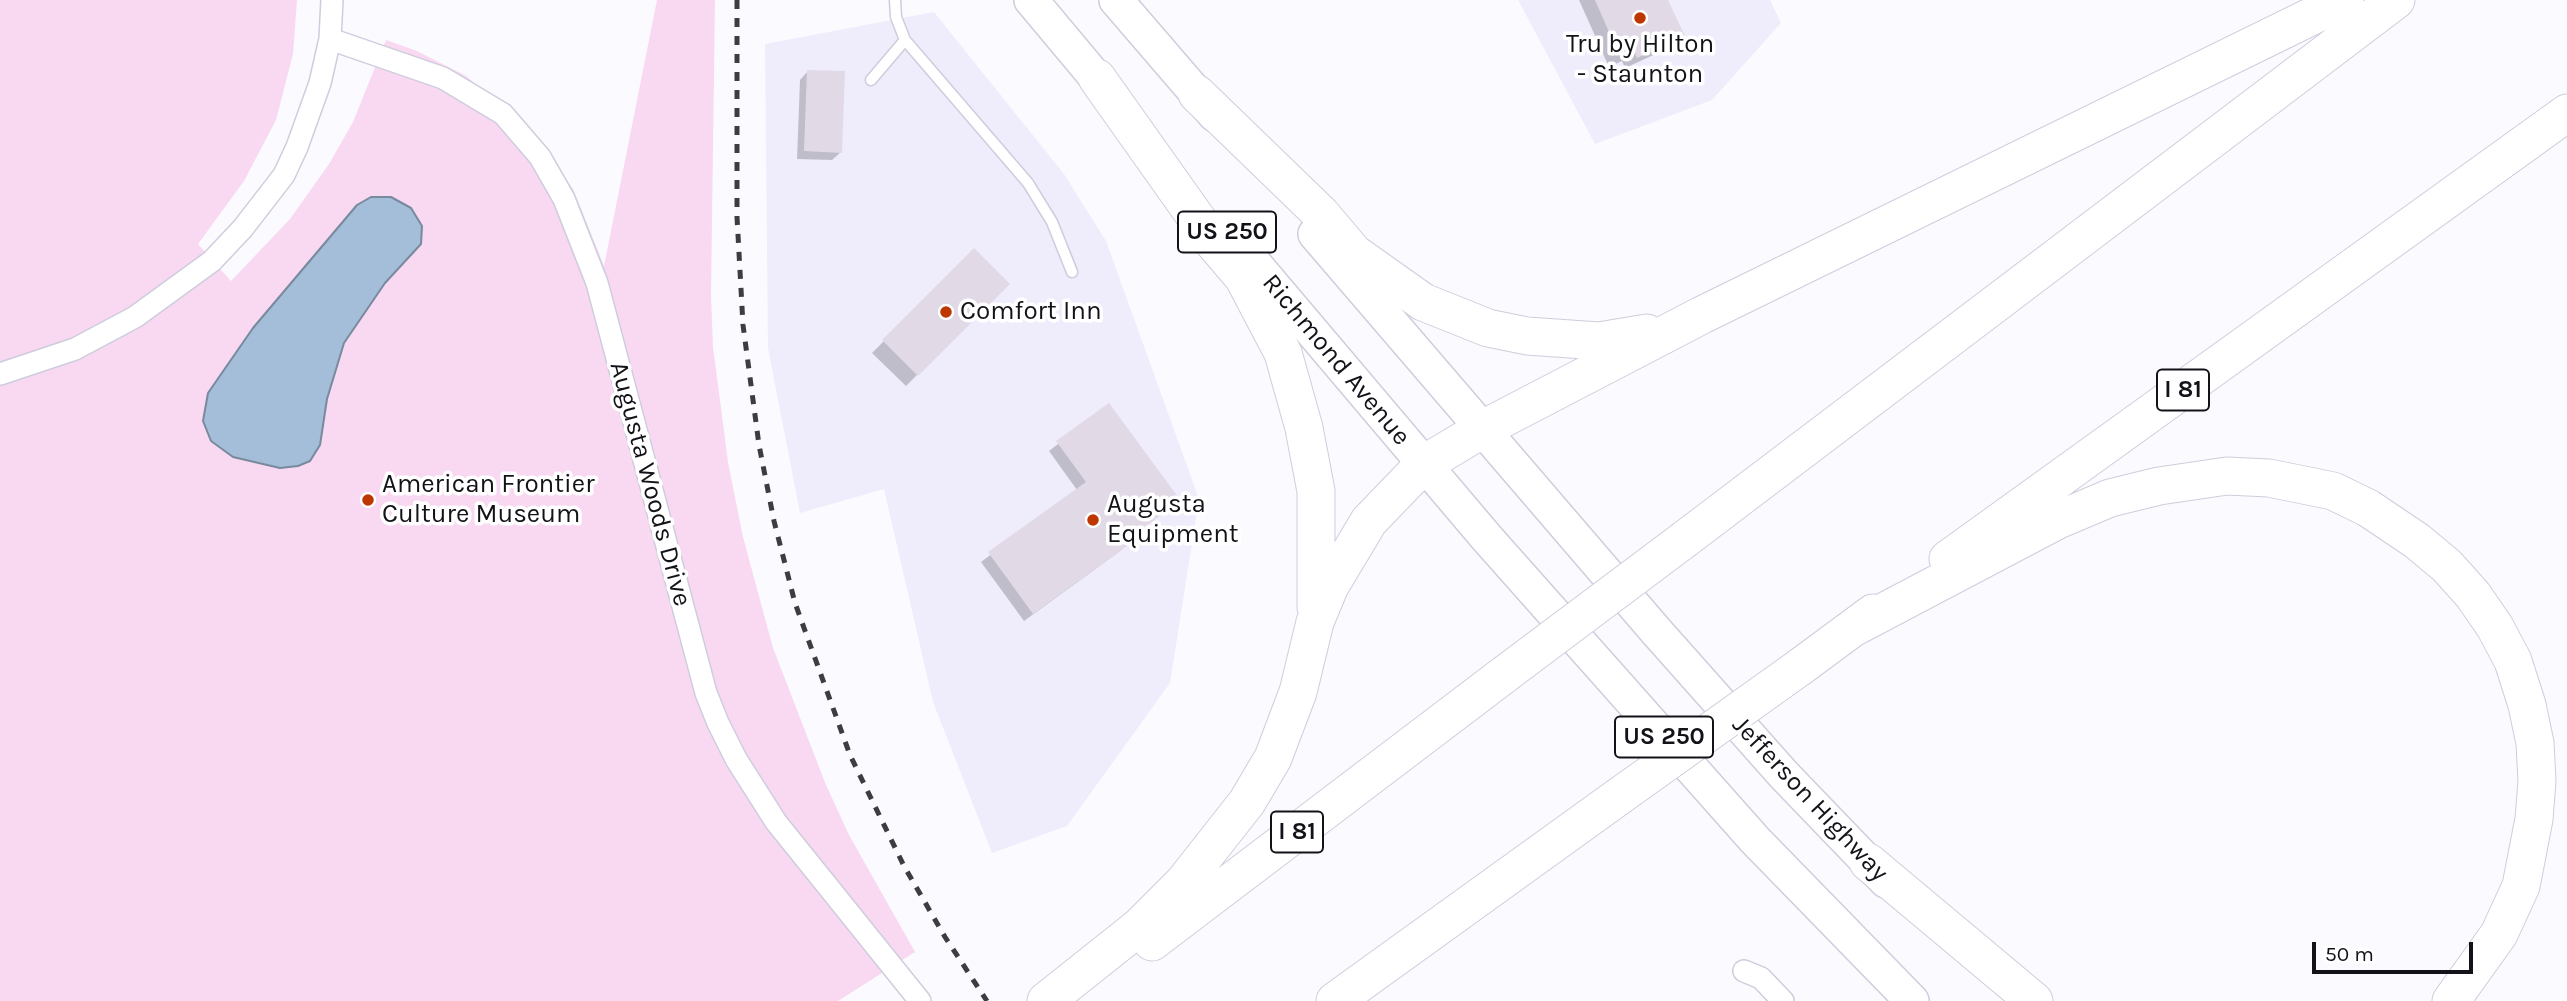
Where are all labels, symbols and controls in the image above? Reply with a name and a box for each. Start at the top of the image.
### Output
marker: Tru by Hilton - Staunton [1632,10,1648,26]
place label: Tru by Hilton - Staunton [1566,29,1714,90]
road number: US 250 [1178,212,1276,253]
street label: Richmond Avenue [1255,268,1417,452]
place label: Comfort Inn [960,296,1102,328]
marker: Comfort Inn [938,304,954,320]
street label: Augusta Woods Drive [602,358,698,610]
road number: I 81 [2157,370,2209,410]
place label: American Frontier Culture Museum [382,469,595,530]
place label: Augusta Equipment [1107,489,1239,550]
marker: American Frontier Culture Museum [360,492,376,508]
marker: Augusta Equipment [1085,512,1101,528]
street label: Jefferson Highway [1725,710,1895,888]
road number: US 250 [1615,716,1713,758]
road number: I 81 [1271,812,1323,852]
scale bar [2315,928,2476,972]
text: 50 m [2325,942,2374,966]

